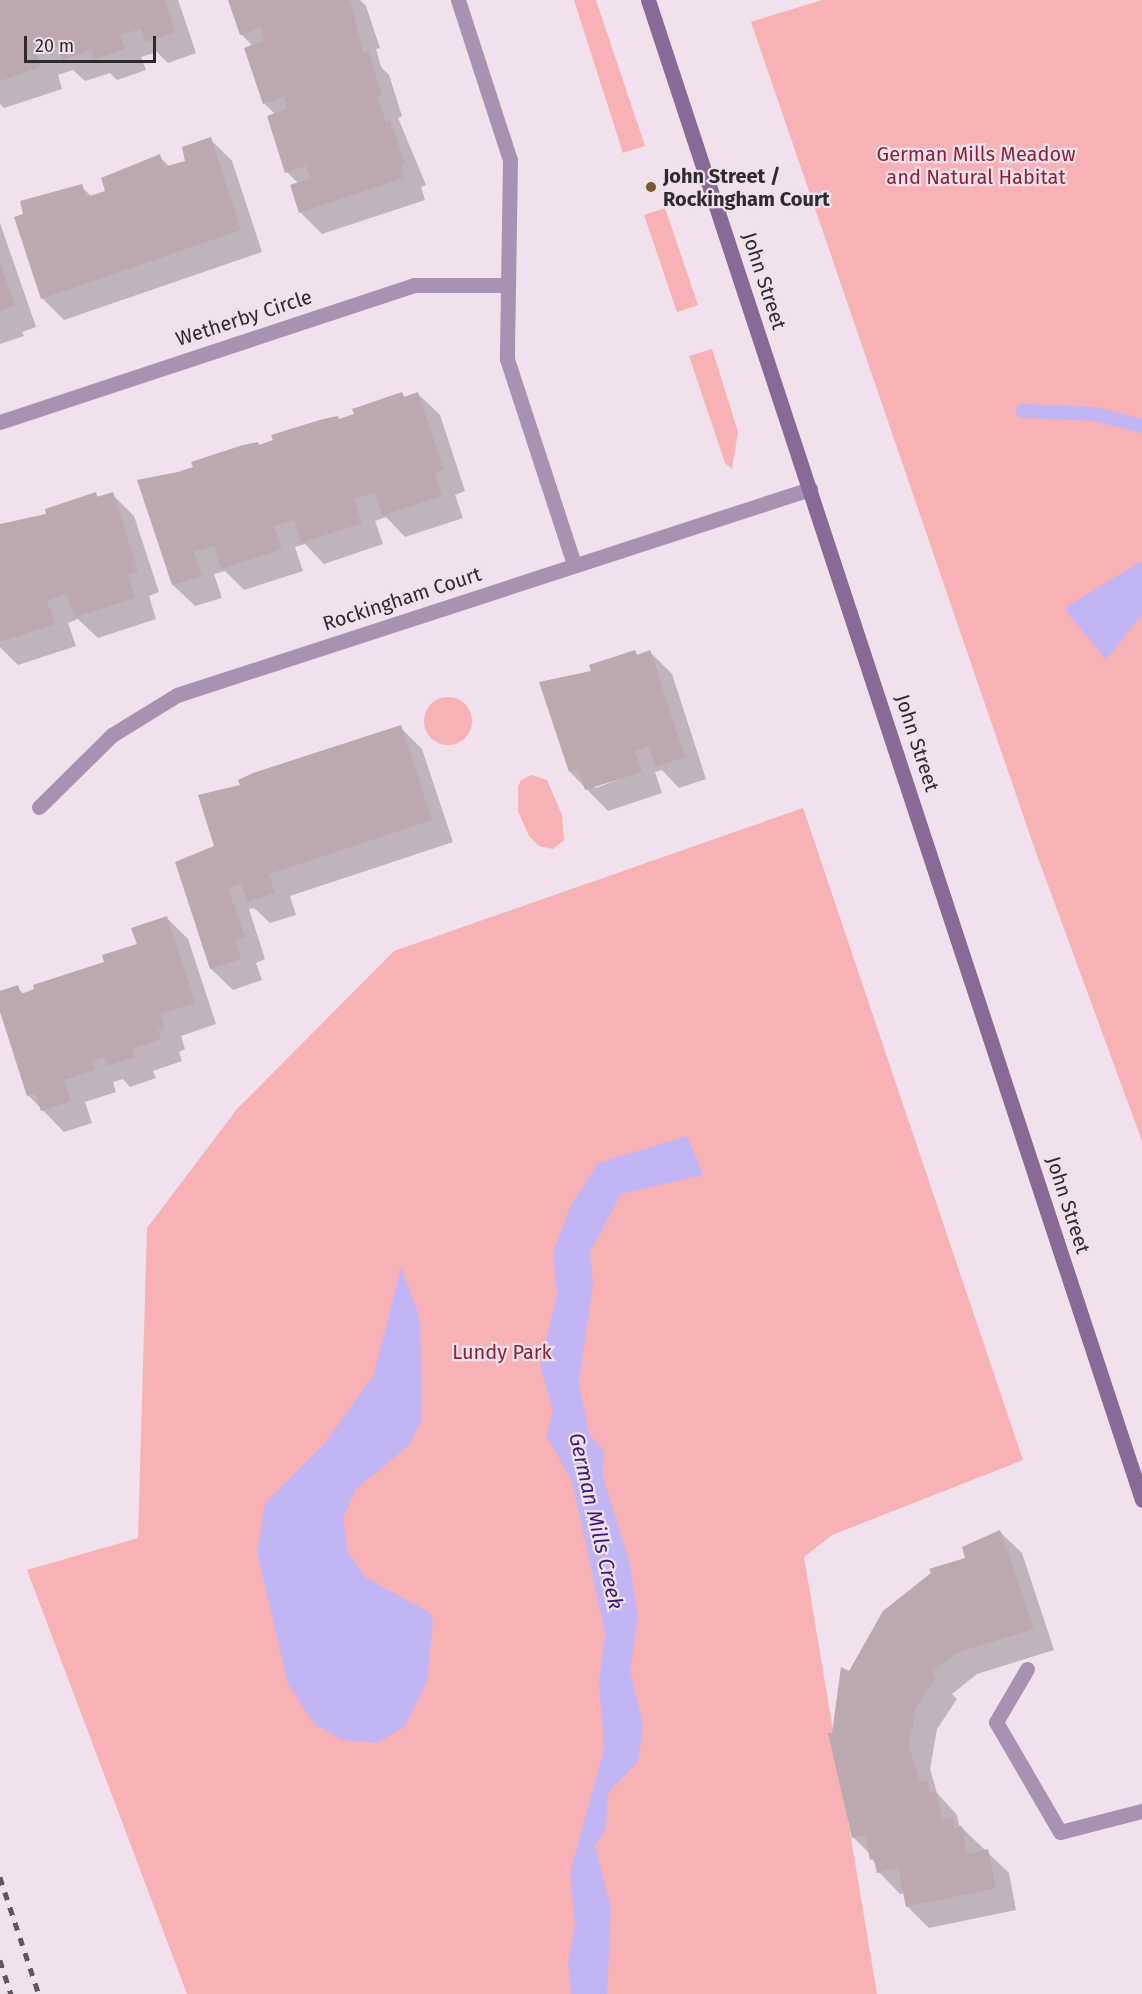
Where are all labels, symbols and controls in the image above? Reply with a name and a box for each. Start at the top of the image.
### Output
scale bar [27,24,159,62]
text: 20 m [35,35,74,57]
park label: German Mills Meadow and Natural Habitat [877,143,1075,190]
place label: John Street / Rockingham Court [663,164,830,211]
marker: John Street / Rockingham Court [644,180,658,194]
street label: John Street [737,229,791,333]
street label: Wetherby Circle [173,285,315,351]
street label: Rockingham Court [320,562,484,636]
street label: John Street [890,691,944,795]
street label: John Street [1041,1153,1095,1257]
park label: Lundy Park [452,1340,552,1364]
water label: German Mills Creek [563,1430,629,1612]

